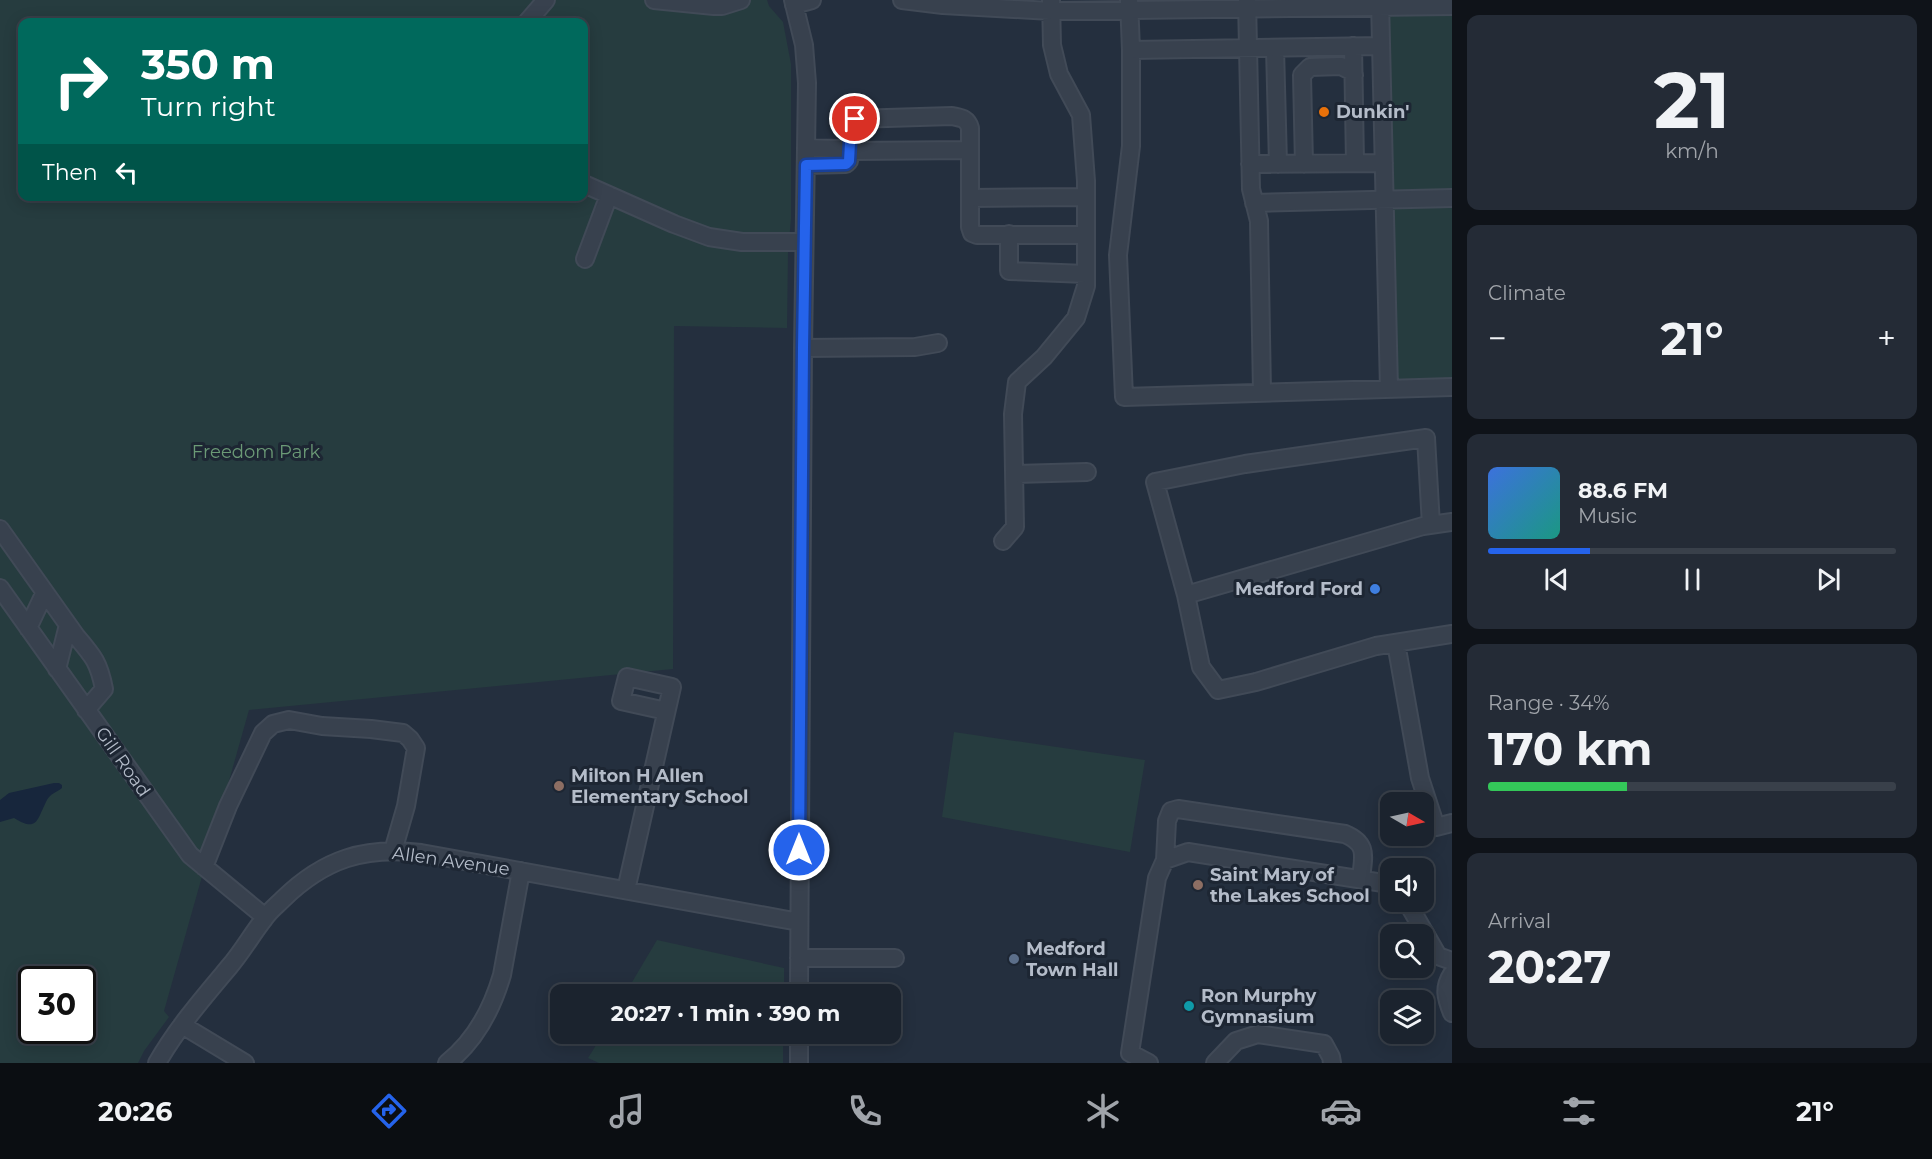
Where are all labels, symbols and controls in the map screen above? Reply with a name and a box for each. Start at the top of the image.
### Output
text: 350 m [141,38,275,90]
icon: right [42,42,120,120]
text: 21 [1654,52,1730,148]
text: Turn right [141,90,276,123]
pin [829,93,880,144]
place label: Dunkin' [1336,101,1409,123]
icon: arrive [838,102,871,135]
marker: Dunkin' [1317,105,1331,119]
text: km/h [1665,139,1719,163]
icon: left [110,156,143,189]
text: Then [42,159,98,186]
text: Climate [1488,281,1566,305]
text: 21° [1660,311,1724,366]
text: − [1488,318,1507,358]
text: + [1877,318,1896,358]
park label: Freedom Park [192,441,320,463]
text: 88.6 FM [1578,477,1668,504]
text: Music [1578,504,1637,528]
icon: previous [1540,563,1573,596]
icon: pause [1676,563,1709,596]
icon: next [1812,563,1845,596]
place label: Medford Ford [1235,578,1363,600]
marker: Medford Ford [1368,582,1382,596]
text: Range · 34% [1488,691,1609,715]
text: 170 km [1488,721,1652,776]
street label: Gill Road [91,723,155,801]
place label: Milton H Allen Elementary School [571,765,748,808]
marker: Milton H Allen Elementary School [552,779,566,793]
north arrow [1380,792,1434,846]
map controls [1380,792,1434,1044]
position arrow [767,818,831,882]
street label: Allen Avenue [391,842,511,880]
button: sound [1380,858,1434,912]
place label: Saint Mary of the Lakes School [1210,864,1370,907]
marker: Saint Mary of the Lakes School [1191,878,1205,892]
text: Arrival [1488,909,1551,933]
button: search [1380,924,1434,978]
place label: Medford Town Hall [1026,938,1119,981]
text: 20:27 [1488,939,1611,994]
marker: Medford Town Hall [1007,952,1021,966]
speed limit sign: 30 [18,966,96,1044]
place label: Ron Murphy Gymnasium [1201,985,1316,1028]
button: layers [1380,990,1434,1044]
marker: Ron Murphy Gymnasium [1182,999,1196,1013]
text: 20:27 · 1 min · 390 m [611,1000,840,1027]
icon: directions [368,1090,410,1132]
icon: music [606,1090,648,1132]
icon: phone [844,1090,886,1132]
icon: climate [1082,1090,1124,1132]
icon: car [1320,1090,1362,1132]
icon: filters [1558,1090,1600,1132]
text: 20:26 [98,1095,172,1128]
text: 21° [1796,1095,1834,1128]

